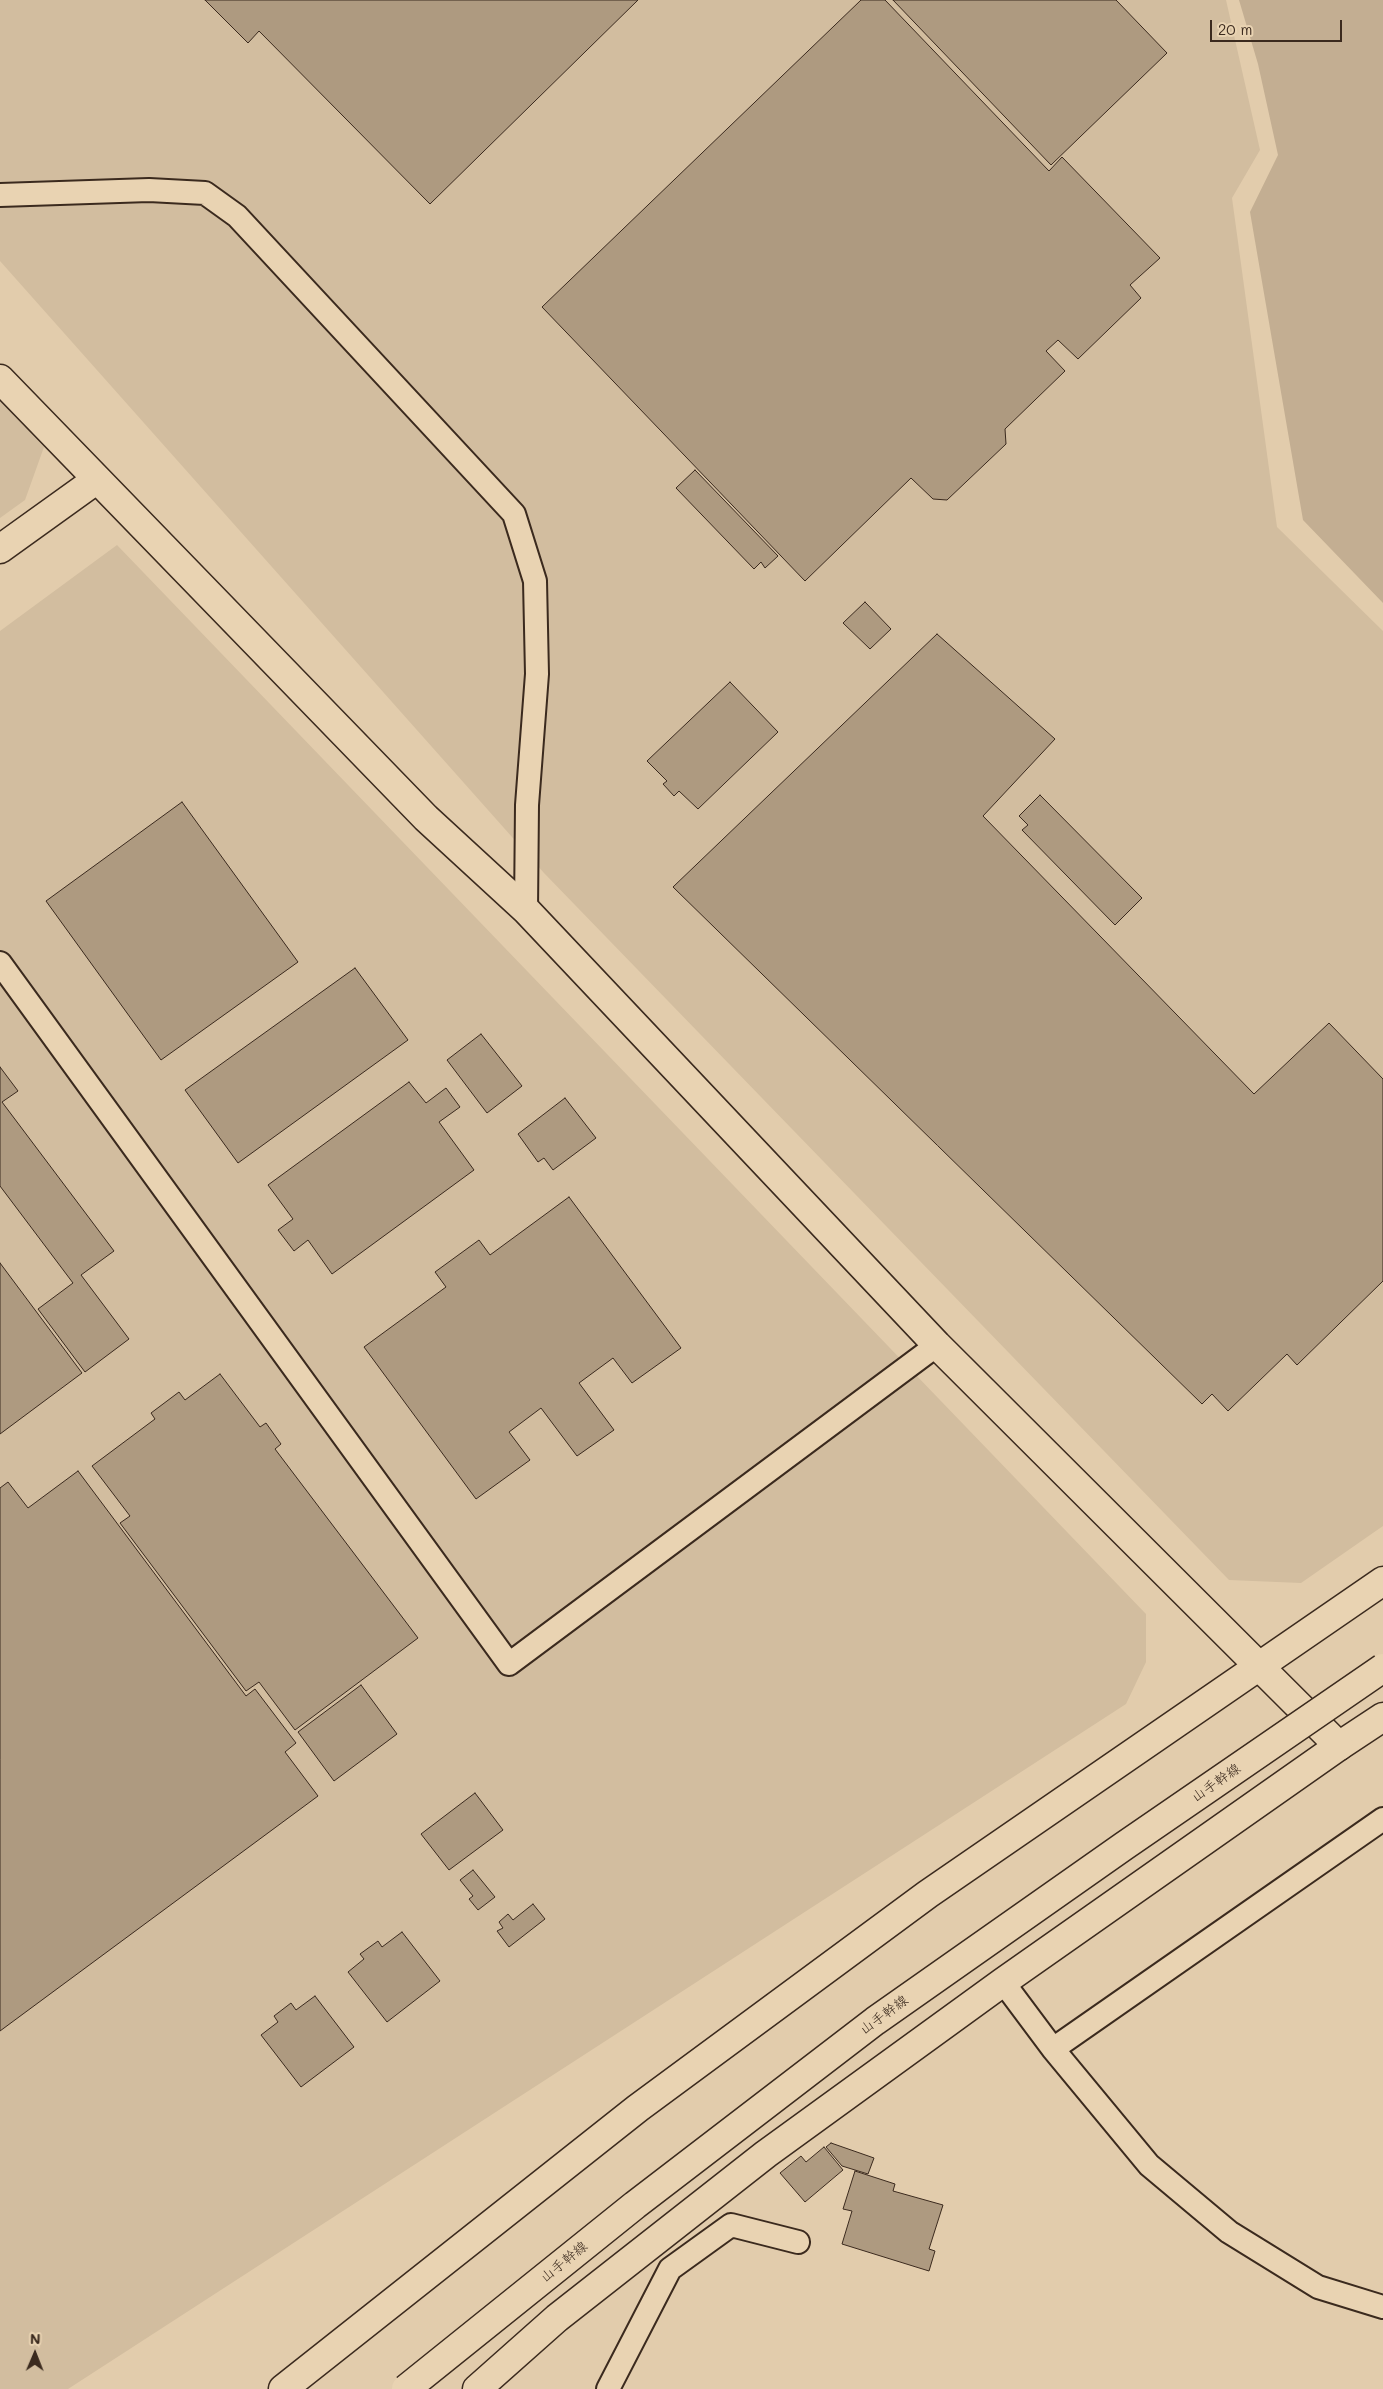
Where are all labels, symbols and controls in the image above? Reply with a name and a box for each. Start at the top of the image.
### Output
scale bar [1213,10,1346,42]
text: 20 m [1218,19,1252,39]
street label: 山手幹線 [1188,1760,1244,1806]
street label: 山手幹線 [856,1992,912,2038]
street label: 山手幹線 [537,2238,591,2286]
north arrow [10,2329,60,2379]
text: N [30,2329,41,2348]

